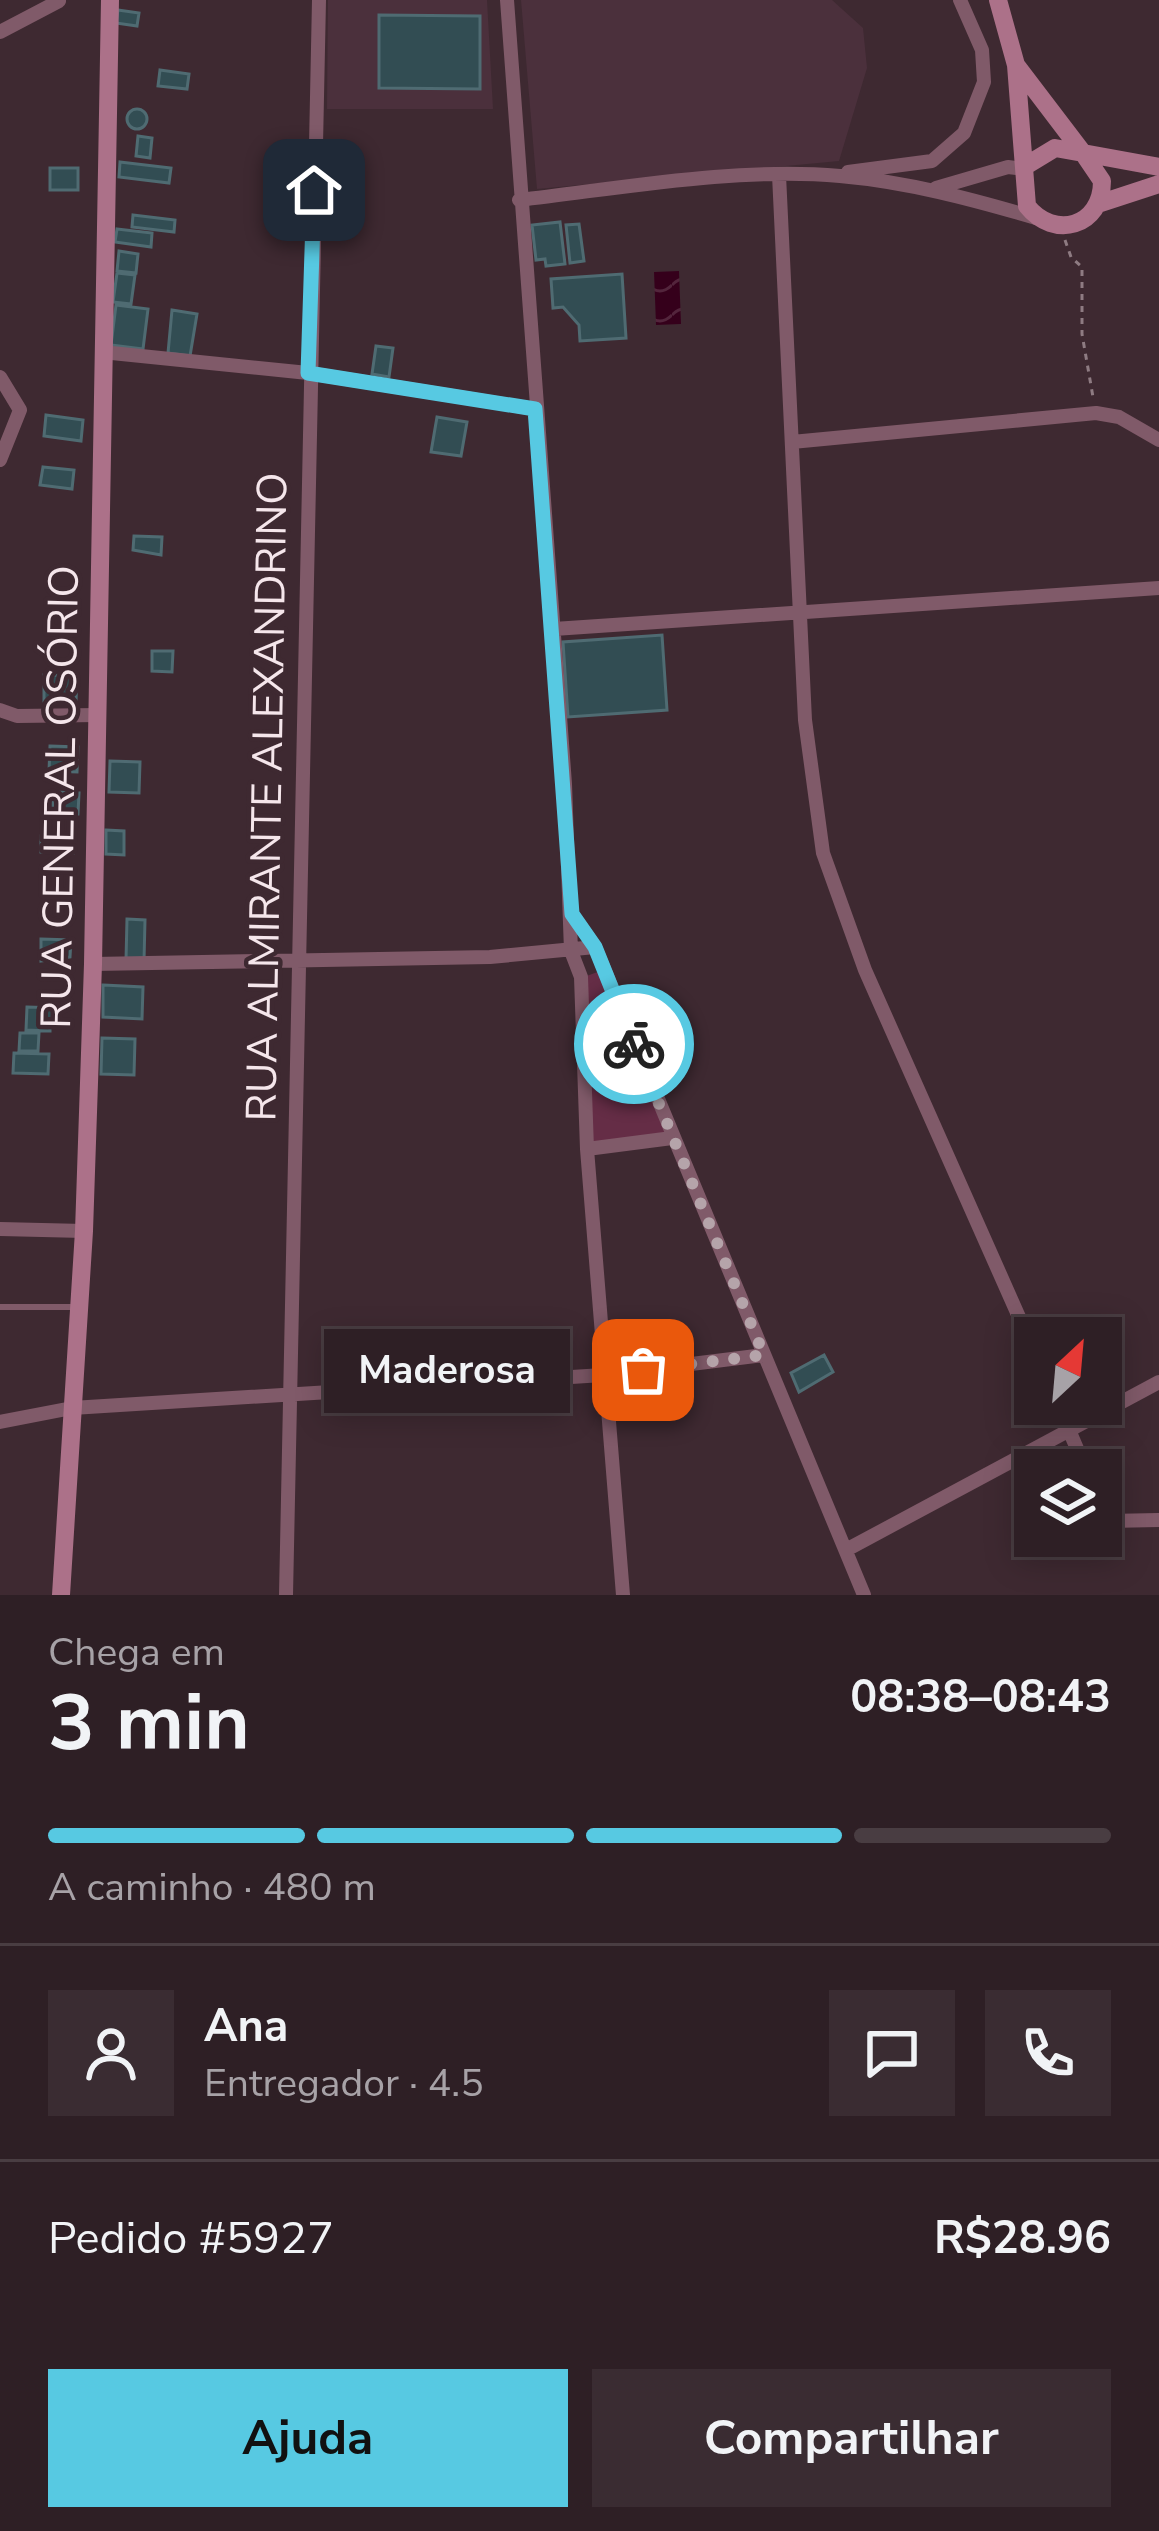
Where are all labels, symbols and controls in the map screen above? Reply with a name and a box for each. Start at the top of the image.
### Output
pin [263,139,365,241]
icon: home [281,157,347,223]
street label: RUA ALMIRANTE ALEXANDRINO [233,472,302,1122]
street label: RUA GENERAL OSÓRIO [28,565,93,1029]
courier [574,984,694,1104]
icon: bike [601,1011,667,1077]
north arrow [1014,1317,1122,1425]
map controls [1014,1317,1122,1557]
pin [592,1319,694,1421]
callout: Maderosa [325,1328,571,1412]
icon: bag [610,1337,676,1403]
text: Maderosa [358,1344,536,1397]
button: layers [1014,1449,1122,1557]
text: Chega em [48,1626,225,1679]
text: 08:38–08:43 [850,1667,1111,1728]
text: 3 min [48,1670,250,1777]
text: A caminho · 480 m [48,1861,376,1914]
button: person [48,1990,174,2116]
button: chat [829,1990,955,2116]
button: phone [985,1990,1111,2116]
text: Ana [204,1996,288,2057]
text: Entregador · 4.5 [204,2057,484,2110]
text: Pedido #5927 [48,2208,334,2269]
text: R$28.96 [934,2208,1111,2269]
button: Ajuda [48,2369,568,2507]
button: Compartilhar [592,2369,1111,2507]

